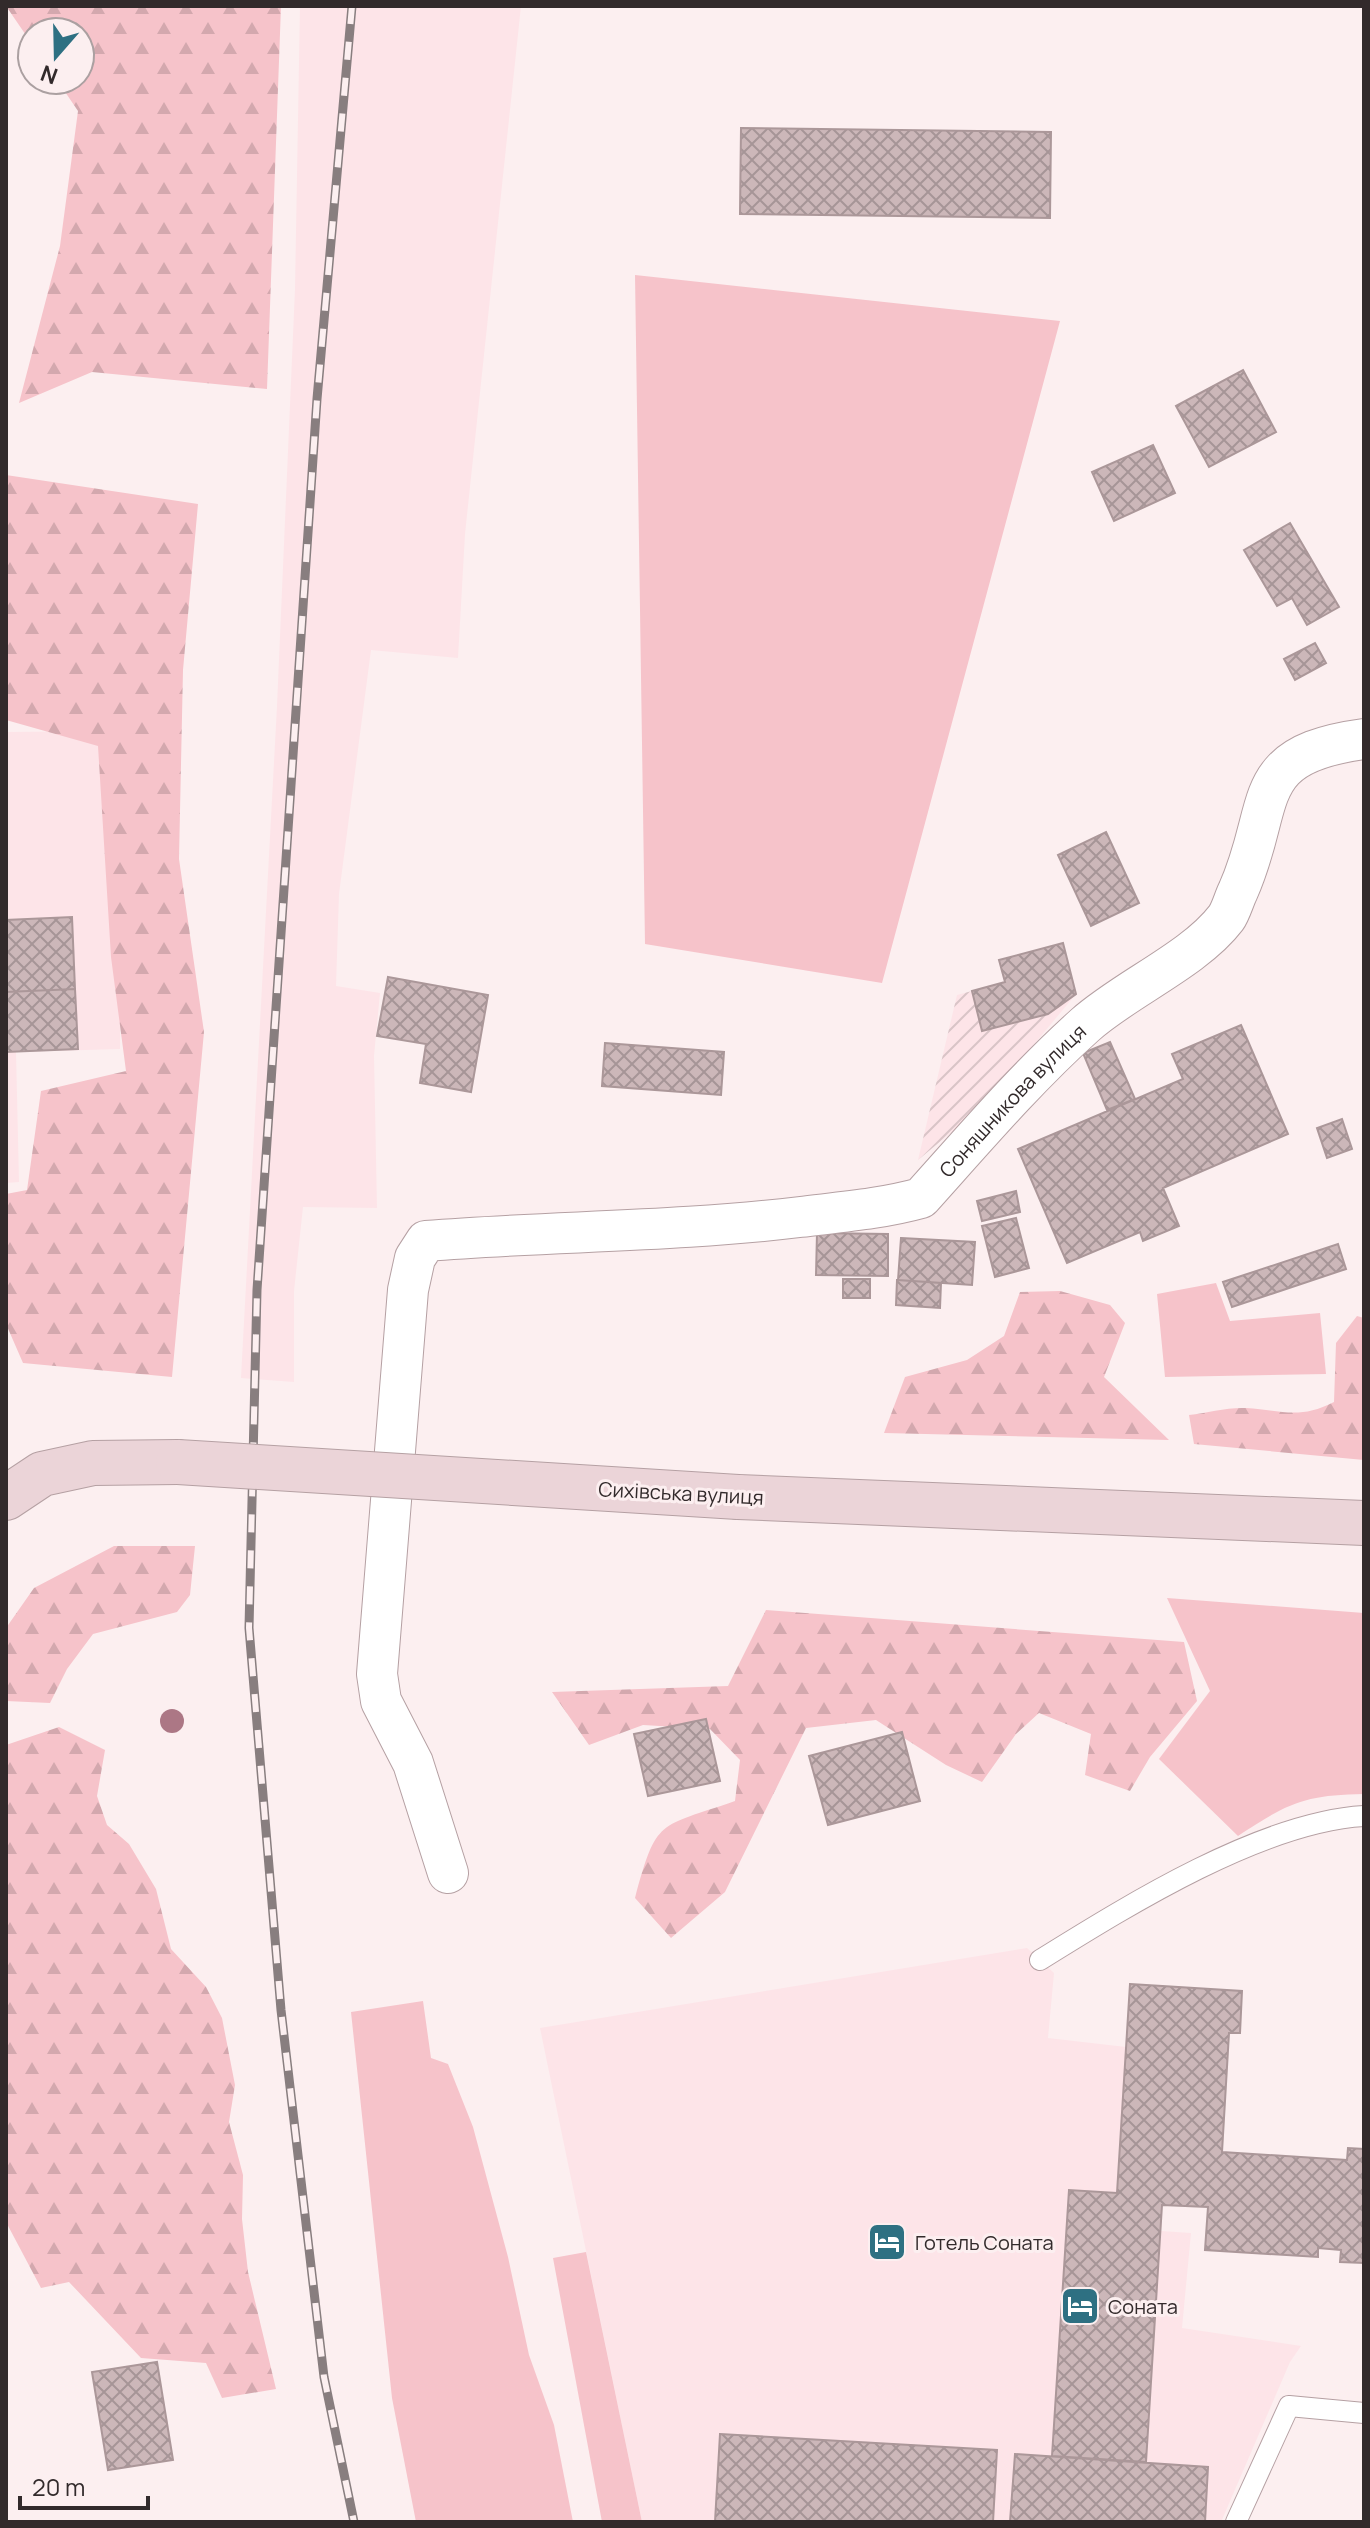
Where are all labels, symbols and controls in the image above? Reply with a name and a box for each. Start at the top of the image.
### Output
north arrow [16,16,96,96]
text: N [37,58,62,92]
street label: Соняшникова вулиця [933,1017,1091,1183]
street label: Сихівська вулиця [598,1475,764,1511]
hotel icon: Готель Соната [866,2221,908,2263]
place label: Готель Соната [915,2229,1054,2256]
hotel icon: Соната [1059,2285,1101,2327]
place label: Соната [1108,2293,1178,2320]
scale bar [20,2460,148,2510]
text: 20 m [32,2470,85,2503]

